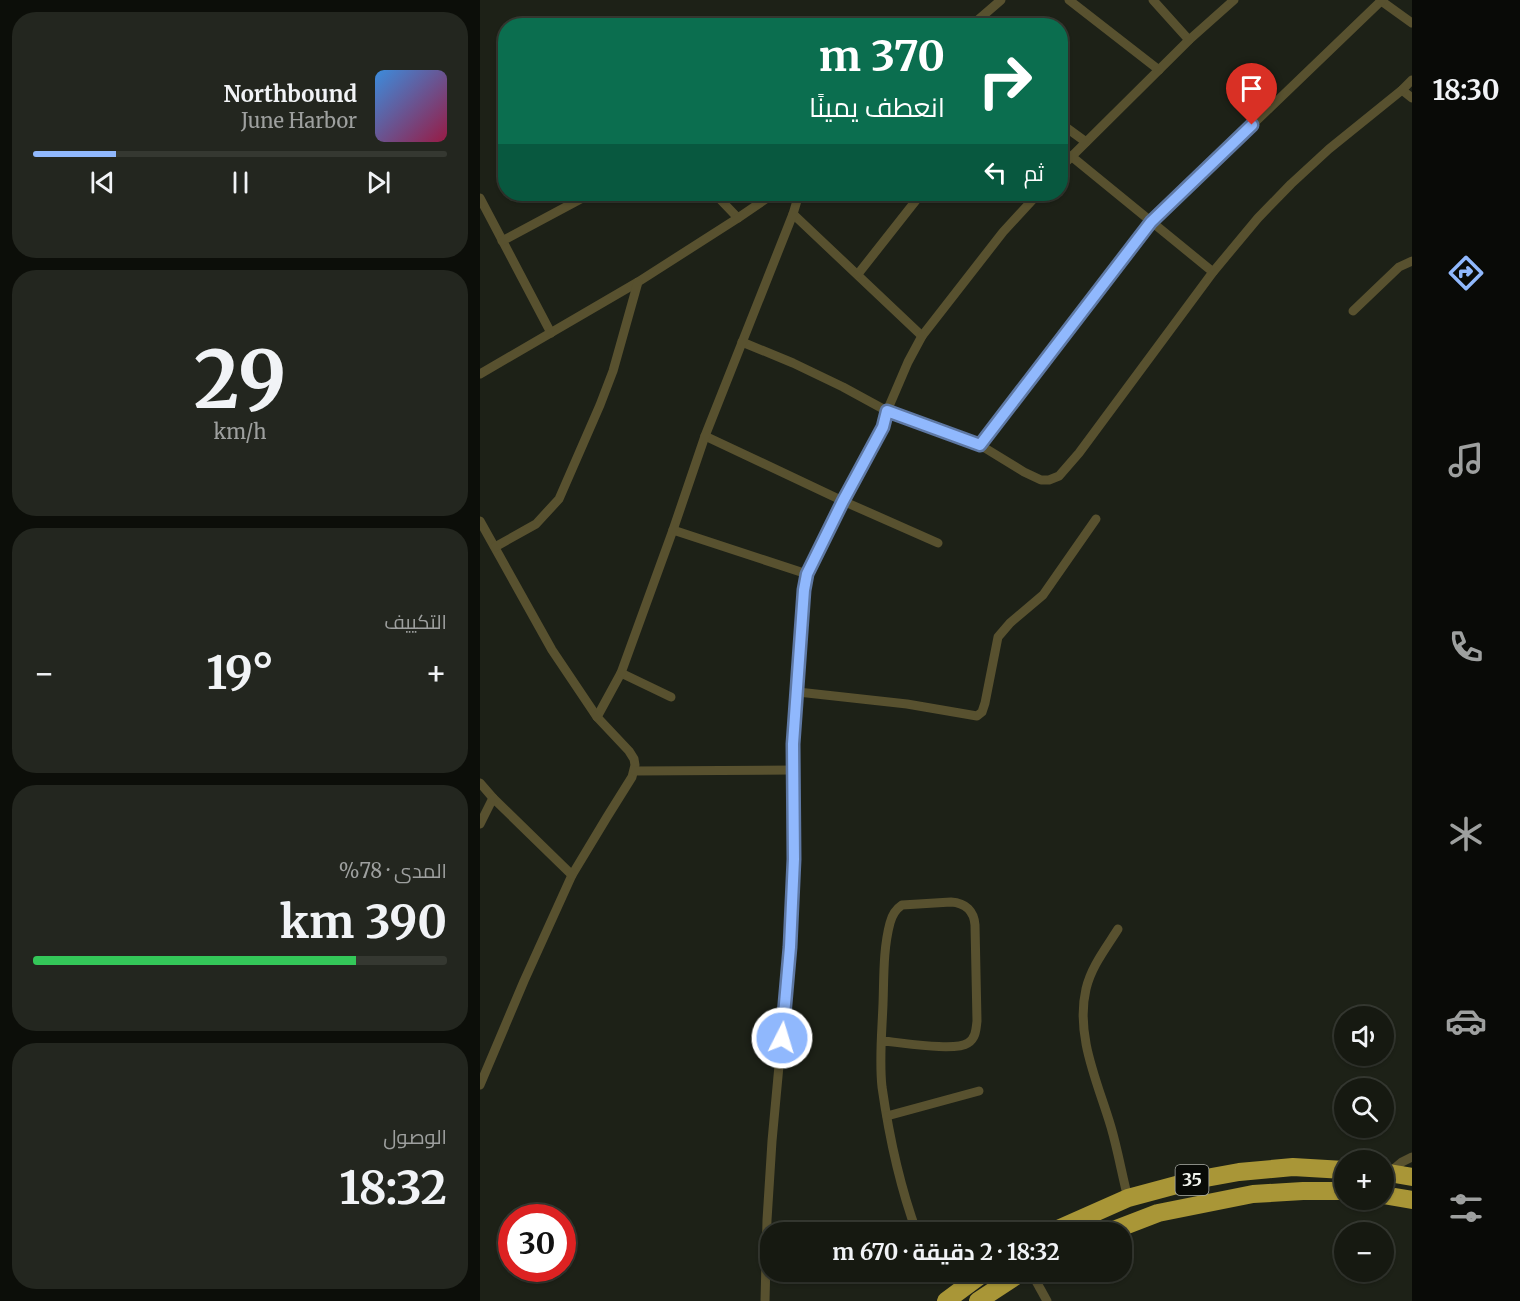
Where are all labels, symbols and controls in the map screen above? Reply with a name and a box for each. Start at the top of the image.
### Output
text: 370 m [819,30,945,82]
icon: right [966,42,1044,120]
pin [1226,63,1277,125]
icon: arrive [1235,72,1268,105]
text: 18:30 [1432,73,1500,107]
text: Northbound [224,80,357,108]
text: انعطف يمينًا [809,90,945,124]
text: June Harbor [241,108,357,133]
icon: left [979,156,1012,189]
text: ثم [1024,159,1044,187]
icon: previous [86,166,119,199]
icon: pause [224,166,257,199]
icon: next [362,166,395,199]
icon: directions [1445,252,1487,294]
text: 29 [194,331,286,429]
text: km/h [214,419,266,444]
icon: music [1445,439,1487,481]
text: التكييف [384,609,447,634]
icon: phone [1445,626,1487,668]
text: 19° [206,645,274,701]
text: − [33,653,55,694]
text: + [425,653,447,694]
icon: climate [1445,813,1487,855]
text: المدى · 78% [339,858,447,883]
text: 390 km [280,894,447,950]
icon: car [1445,1000,1487,1042]
position arrow [750,1006,814,1070]
map controls [1334,1006,1394,1282]
button: sound [1334,1006,1394,1066]
button: search [1334,1078,1394,1138]
text: الوصول [383,1124,447,1149]
button: + [1334,1150,1394,1210]
text: 18:32 [339,1160,447,1216]
road number: 35 [1176,1165,1208,1195]
icon: filters [1445,1187,1487,1229]
speed limit sign: 30 [498,1204,576,1282]
button: − [1334,1222,1394,1282]
text: 18:32 · 2 دقيقة · 670 m [832,1238,1060,1266]

